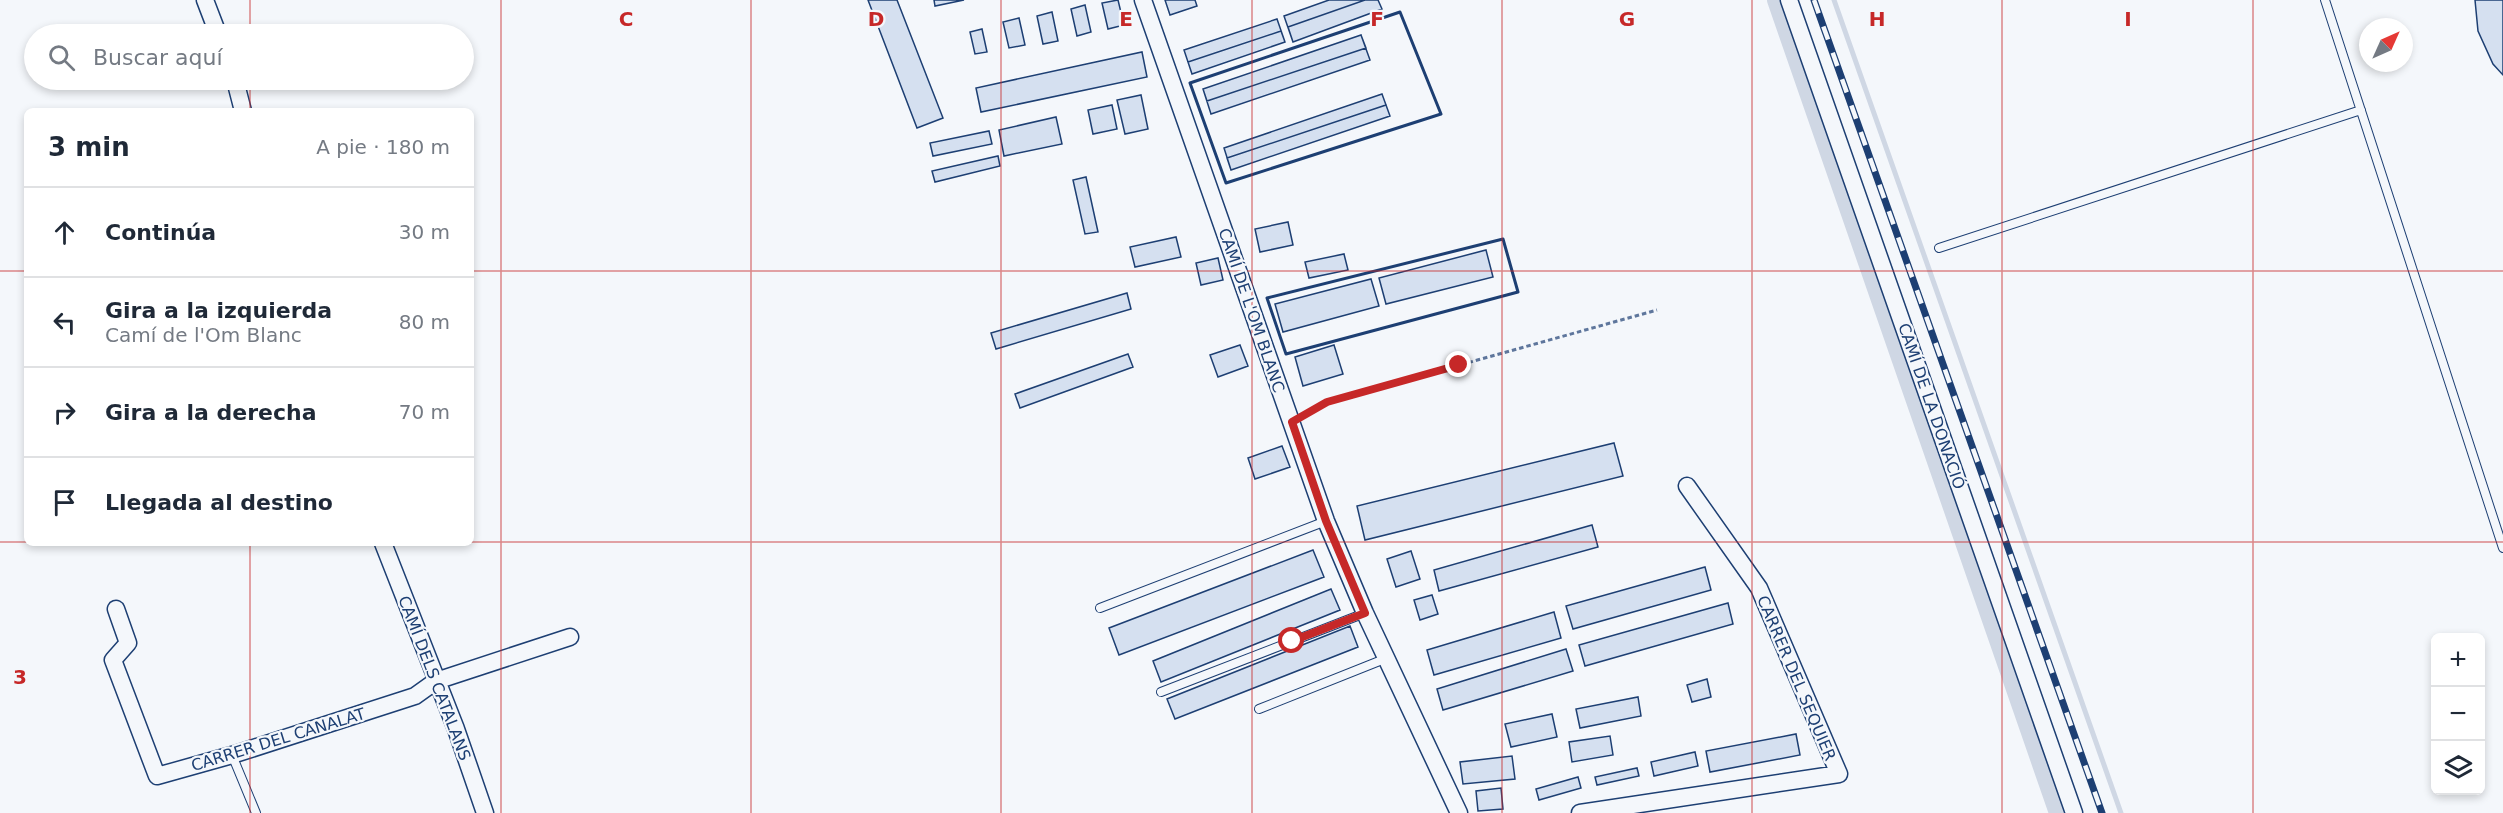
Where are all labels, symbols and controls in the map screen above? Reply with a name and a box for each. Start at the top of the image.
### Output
text: C [619,7,633,31]
text: D [868,7,884,31]
text: E [1119,7,1133,31]
text: F [1370,7,1384,31]
text: G [1619,7,1635,31]
text: H [1869,7,1885,31]
text: I [2124,7,2132,31]
north arrow [2359,18,2413,72]
search box [24,24,474,90]
icon: search [45,41,78,74]
text: Buscar aquí [93,45,223,70]
text: 3 min [48,132,130,162]
text: A pie · 180 m [316,135,450,159]
icon: ahead [48,216,81,249]
text: Continúa [105,220,216,245]
text: 30 m [399,220,450,244]
street label: CAMÍ DE L'OM BLANC [1214,226,1289,395]
text: Gira a la izquierda [105,298,332,323]
icon: left [48,306,81,339]
text: 80 m [399,310,450,334]
street label: CAMÍ DE LA DONACIÓ [1894,321,1969,492]
text: Camí de l'Om Blanc [105,323,302,347]
route end [1445,351,1471,377]
icon: right [48,396,81,429]
text: Gira a la derecha [105,400,317,425]
text: 70 m [399,400,450,424]
icon: arrive [48,486,81,519]
text: Llegada al destino [105,490,333,515]
street label: CAMÍ DELS CATALANS [394,593,475,763]
street label: CARRER DEL SEQUIER [1753,593,1840,764]
route start [1278,627,1304,653]
map controls [2431,633,2485,795]
button: + [2431,633,2485,687]
text: 3 [13,665,27,689]
button: − [2431,687,2485,741]
street label: CARRER DEL CANALAT [189,704,368,775]
button: layers [2431,741,2485,795]

